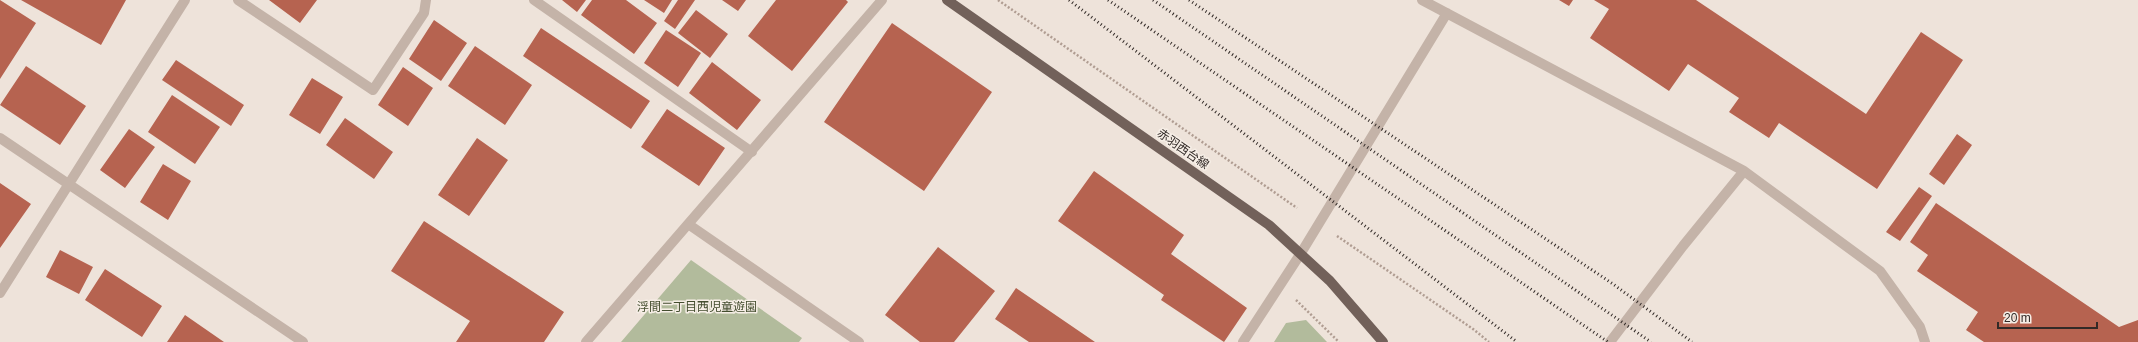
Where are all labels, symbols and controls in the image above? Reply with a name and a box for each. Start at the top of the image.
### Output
street label: 赤羽西台線 [1154,126,1212,172]
park label: 浮間二丁目西児童遊園 [637,300,757,314]
scale bar [1998,304,2097,330]
text: 20 m [2004,311,2031,325]

